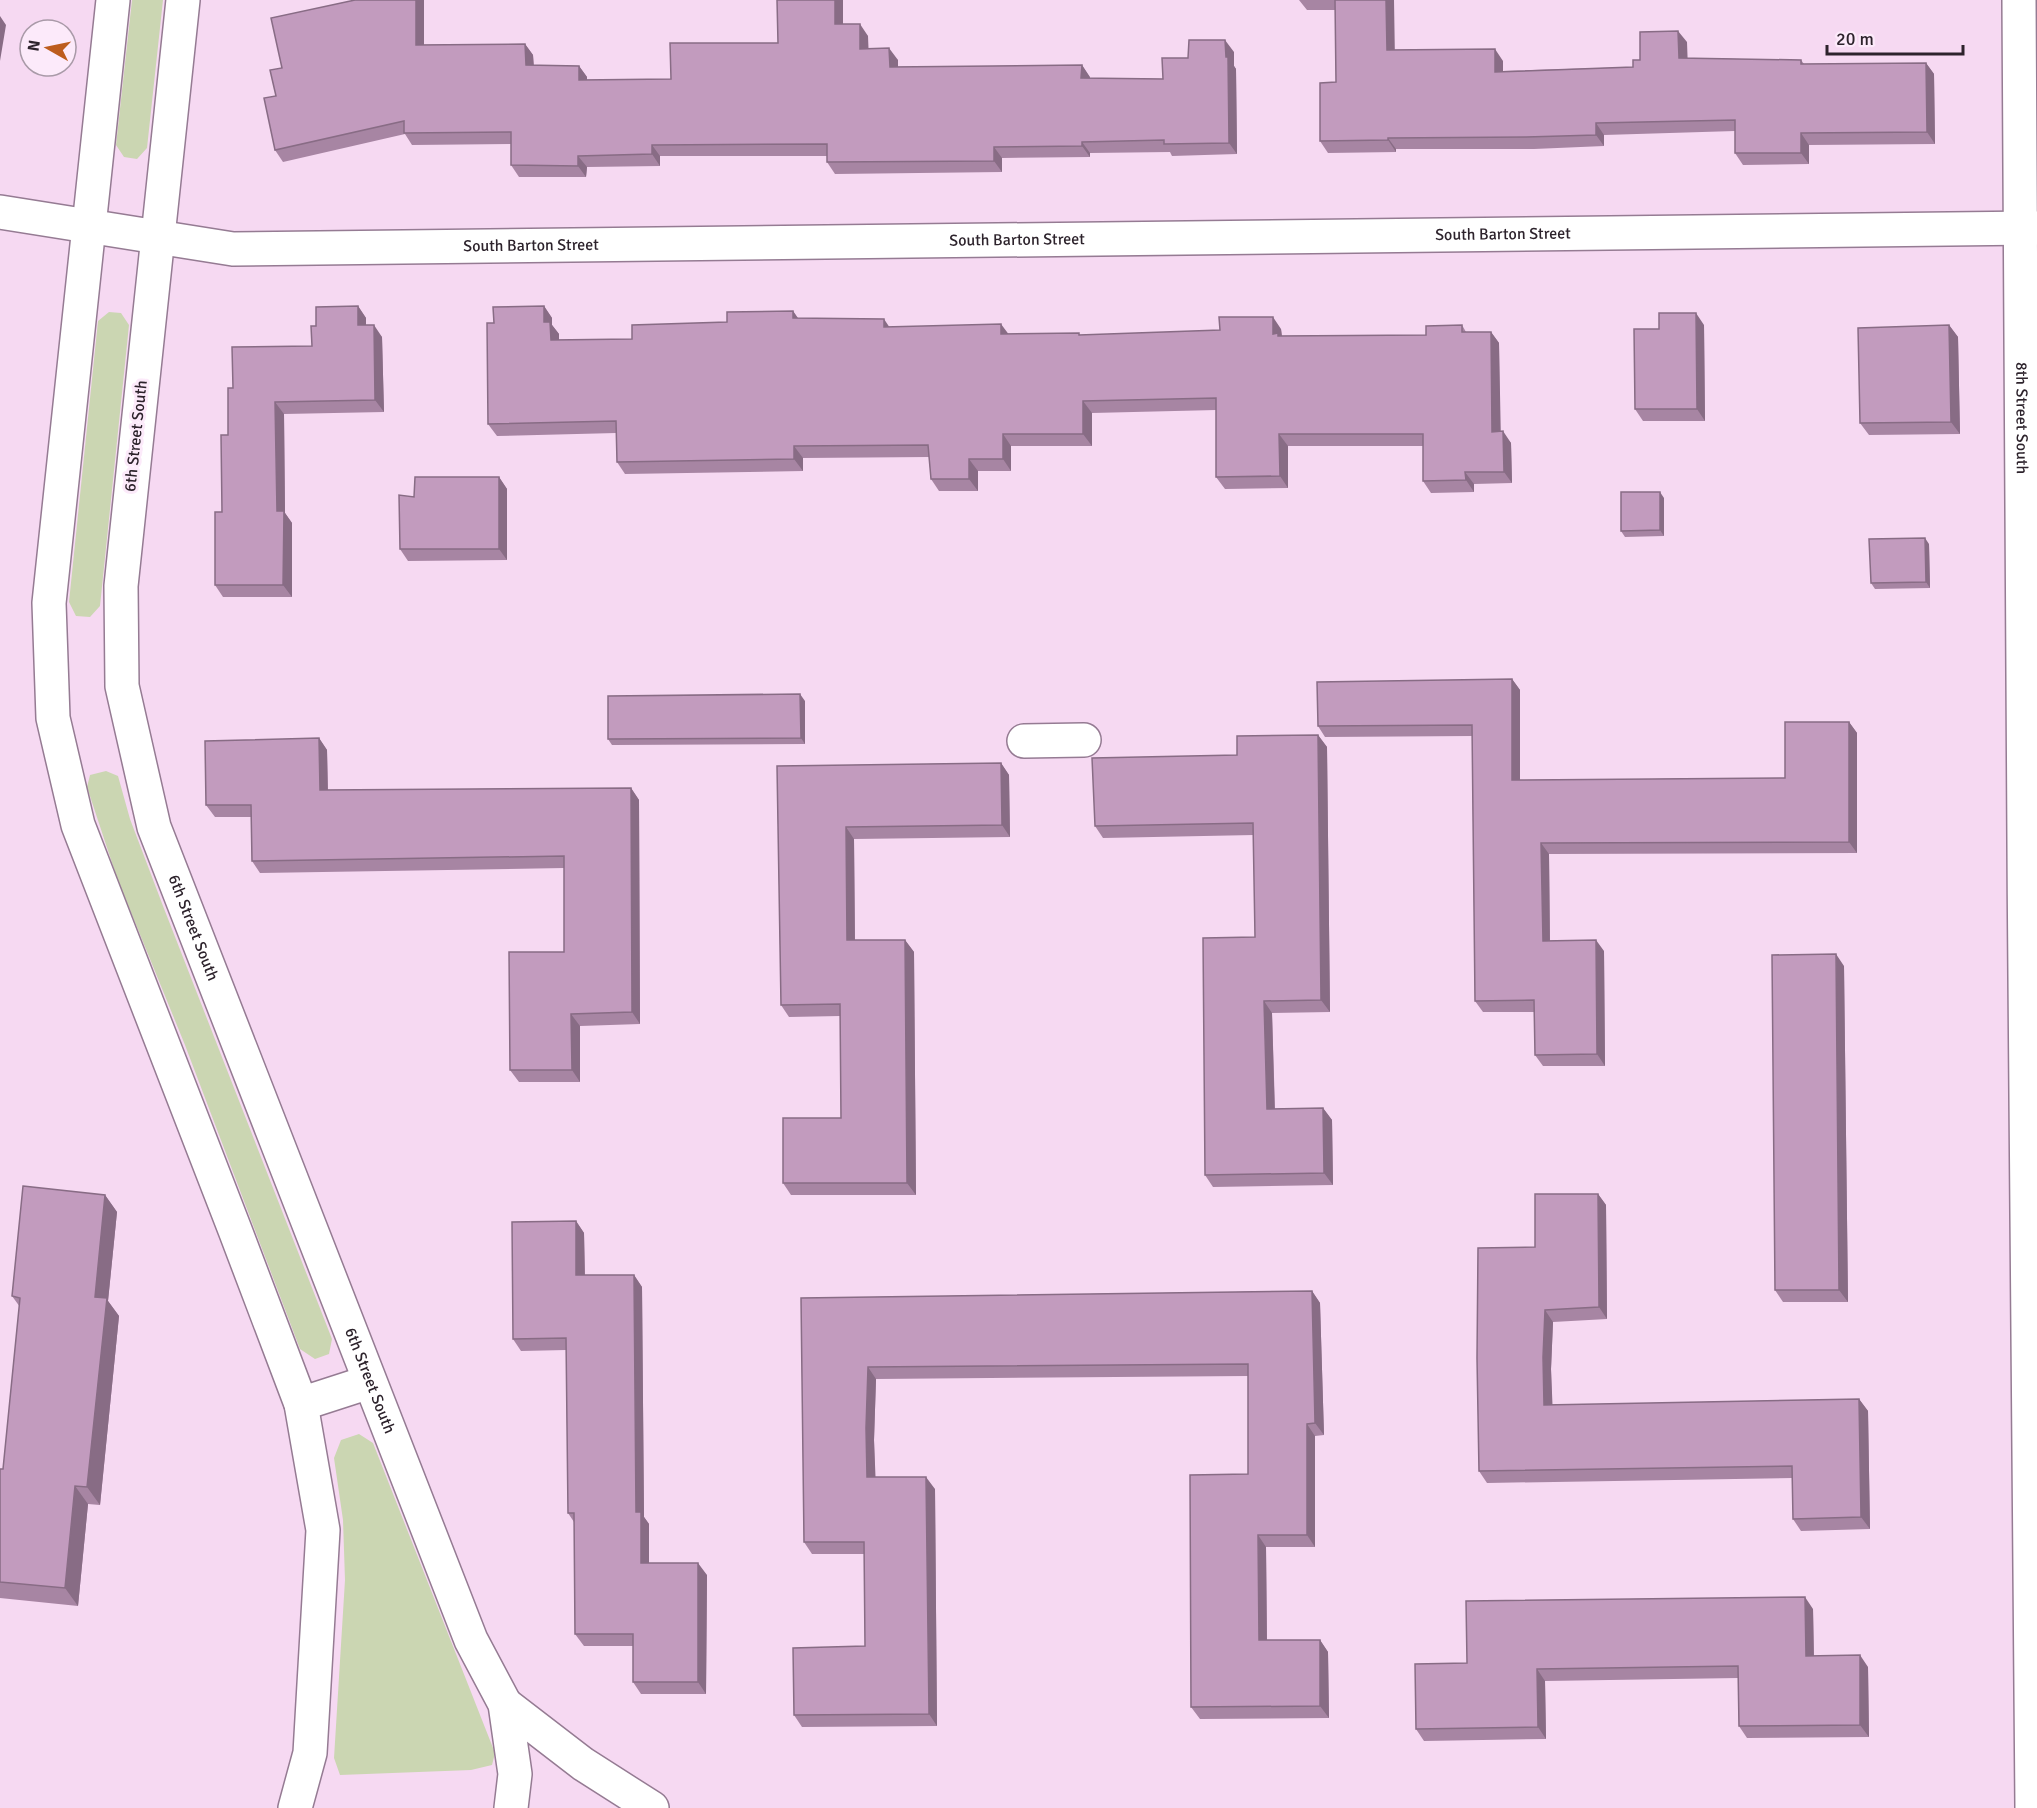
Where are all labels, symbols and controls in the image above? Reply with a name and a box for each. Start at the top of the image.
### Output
north arrow [18,18,78,78]
scale bar [1827,18,1964,56]
text: 20 m [1836,28,1874,50]
text: N [23,39,45,53]
street label: South Barton Street [1435,223,1571,245]
street label: South Barton Street [949,229,1085,251]
street label: South Barton Street [463,235,599,256]
street label: 8th Street South [2011,362,2032,474]
street label: 6th Street South [120,379,152,493]
street label: 6th Street South [164,872,223,984]
street label: 6th Street South [340,1325,400,1436]

